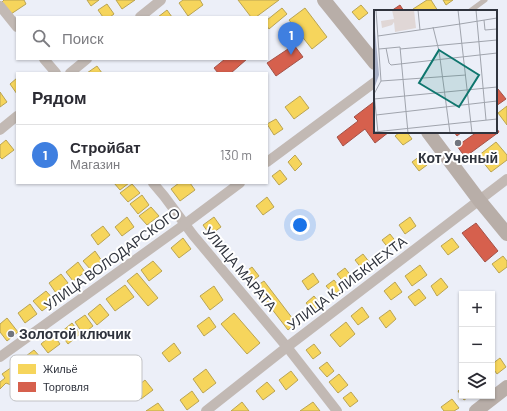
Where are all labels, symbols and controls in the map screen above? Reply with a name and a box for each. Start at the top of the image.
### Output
inset map [374,10,497,133]
search box [16,16,268,60]
pin: 1 [278,22,304,55]
icon: search [30,27,52,49]
text: Поиск [62,29,104,47]
text: Рядом [32,87,87,107]
text: Стройбат [70,138,141,156]
marker: Кот Ученый [453,138,463,148]
text: 1 [43,147,47,163]
text: 130 m [220,147,252,163]
place label: Кот Ученый [418,149,498,166]
text: Магазин [70,156,120,172]
street label: УЛИЦА ВОЛОДАРСКОГО [40,203,183,314]
your location [290,215,310,235]
street label: УЛИЦА МАРАТА [200,223,281,315]
street label: УЛИЦА К.ЛИБКНЕХТА [284,232,410,333]
map controls [459,291,495,399]
button: + [459,291,495,327]
place label: Золотой ключик [19,325,132,342]
button: − [459,327,495,363]
marker: Золотой ключик [6,329,16,339]
legend [10,355,142,401]
text: Жильё [43,362,78,375]
button: layers [459,363,495,399]
text: Торговля [43,380,89,393]

